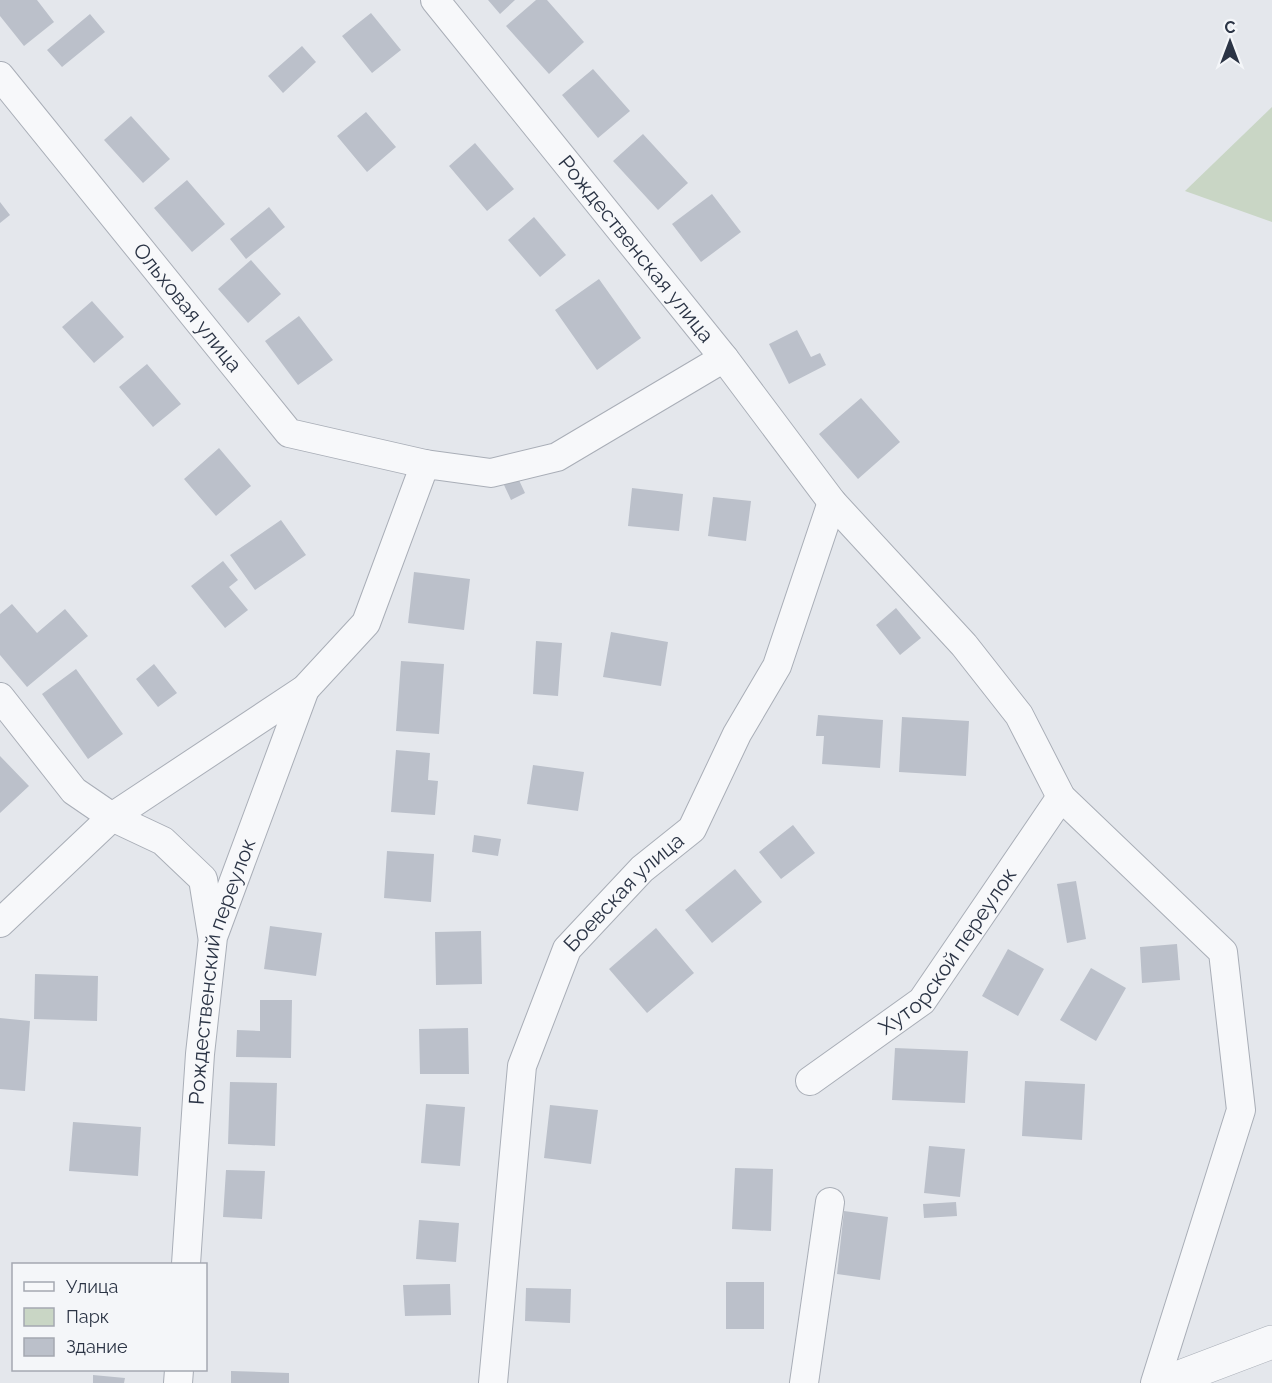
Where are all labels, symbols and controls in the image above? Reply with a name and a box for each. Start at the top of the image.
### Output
north arrow [1200,12,1260,72]
text: С [1225,18,1236,37]
street label: Рождественская улица [553,150,719,347]
street label: Ольховая улица [128,238,248,377]
street label: Боевская улица [558,828,689,957]
street label: Рождественский переулок [184,835,261,1106]
street label: Хуторской переулок [874,863,1021,1040]
legend [12,1263,207,1371]
text: Улица [66,1276,118,1297]
text: Парк [66,1306,109,1327]
text: Здание [66,1336,128,1357]

